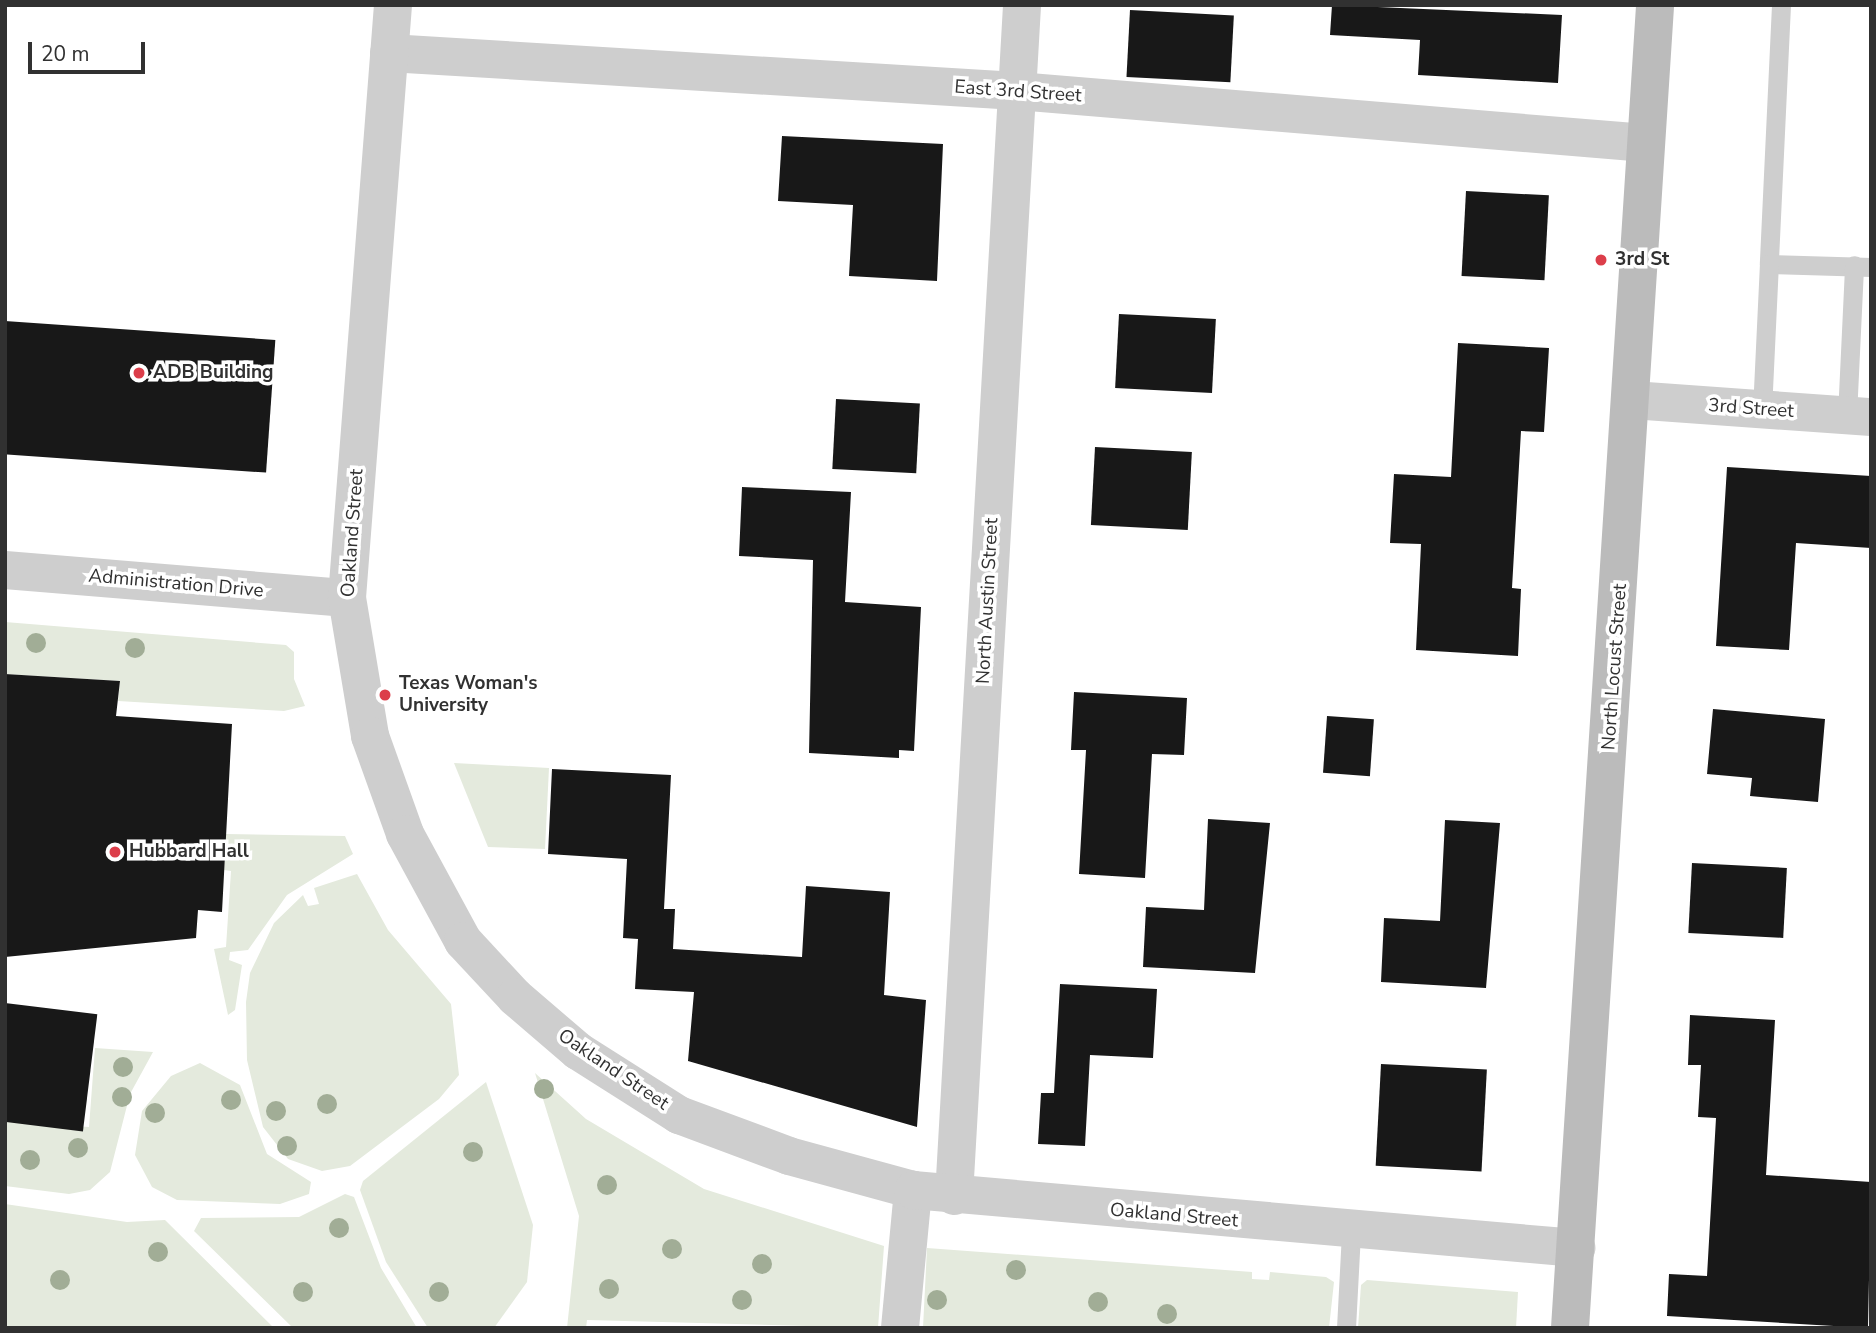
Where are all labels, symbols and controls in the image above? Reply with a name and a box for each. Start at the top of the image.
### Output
scale bar [32,28,149,72]
text: 20 m [41,40,90,68]
street label: East 3rd Street [954,76,1082,108]
place label: 3rd St [1615,249,1669,271]
marker: 3rd St [1593,252,1609,268]
place label: ADB Building [153,362,274,384]
marker: ADB Building [131,365,147,381]
street label: 3rd Street [1707,395,1795,423]
street label: Oakland Street [337,468,369,598]
street label: North Austin Street [972,517,1004,685]
street label: Administration Drive [88,565,264,603]
street label: North Locust Street [1598,583,1632,751]
place label: Texas Woman's University [399,673,538,717]
marker: Texas Woman's University [377,687,393,703]
place label: Hubbard Hall [129,841,249,863]
marker: Hubbard Hall [107,844,123,860]
street label: Oakland Street [553,1025,673,1115]
street label: Oakland Street [1109,1199,1239,1233]

